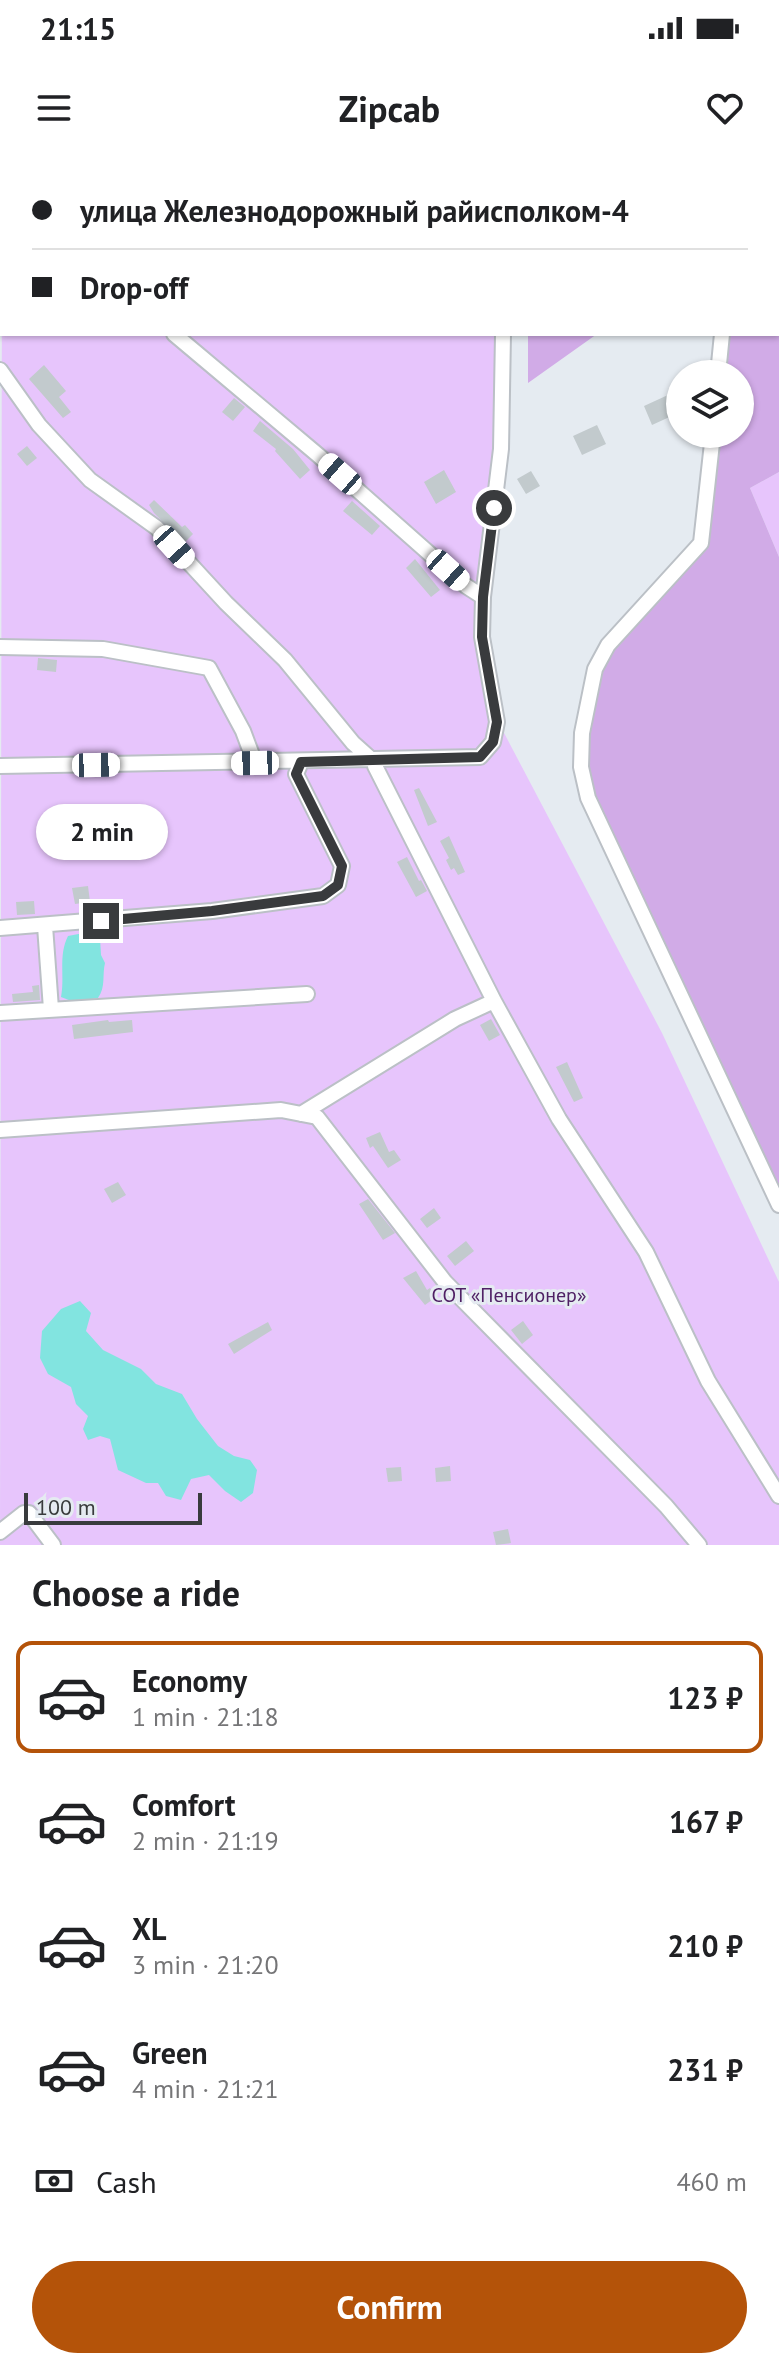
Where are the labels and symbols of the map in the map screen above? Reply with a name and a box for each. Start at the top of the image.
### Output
car [314,449,366,499]
route start [476,490,512,526]
car [149,521,199,573]
car [422,545,474,595]
car [231,751,279,775]
car [72,753,120,777]
callout: 2 min [35,805,167,861]
route end [83,903,119,939]
park label: СОТ «Пенсионер» [432,1282,586,1308]
scale bar [24,1489,202,1525]

